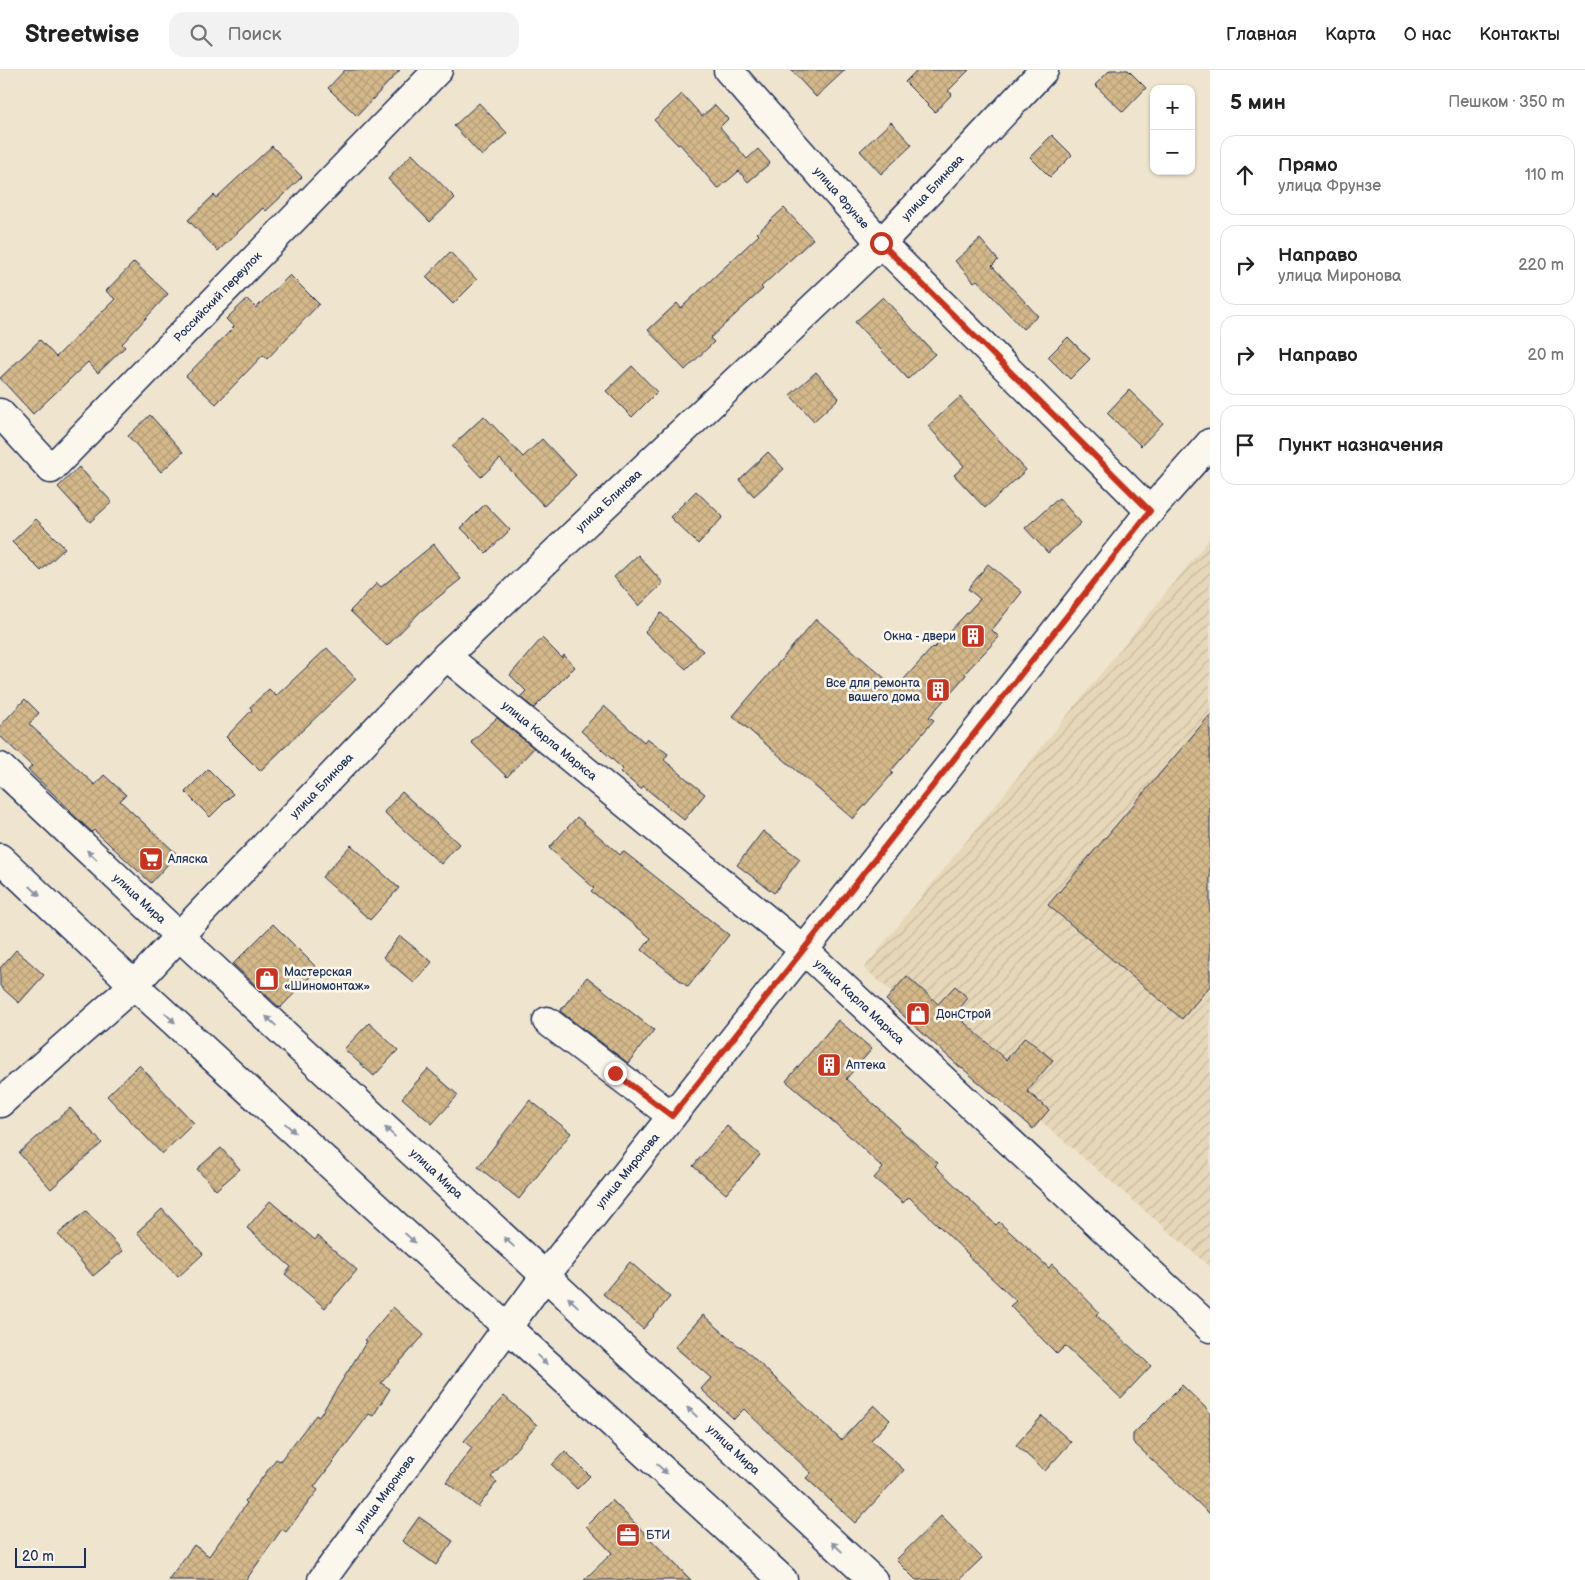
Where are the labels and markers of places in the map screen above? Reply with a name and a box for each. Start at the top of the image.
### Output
building icon: Окна - двери [960,623,986,649]
place label: Окна - двери [883,629,956,644]
place label: Все для ремонта вашего дома [826,676,920,705]
building icon: Все для ремонта вашего дома [925,677,951,703]
supermarket icon: Аляска [138,846,164,872]
place label: Аляска [167,852,208,867]
place label: Мастерская «Шиномонтаж» [284,965,370,994]
shop icon: Мастерская «Шиномонтаж» [254,966,280,992]
shop icon: ДонСтрой [905,1001,931,1027]
place label: ДонСтрой [936,1007,991,1022]
building icon: Аптека [816,1052,842,1078]
place label: Аптека [845,1058,886,1073]
office icon: БТИ [615,1522,641,1548]
place label: БТИ [646,1528,670,1543]

